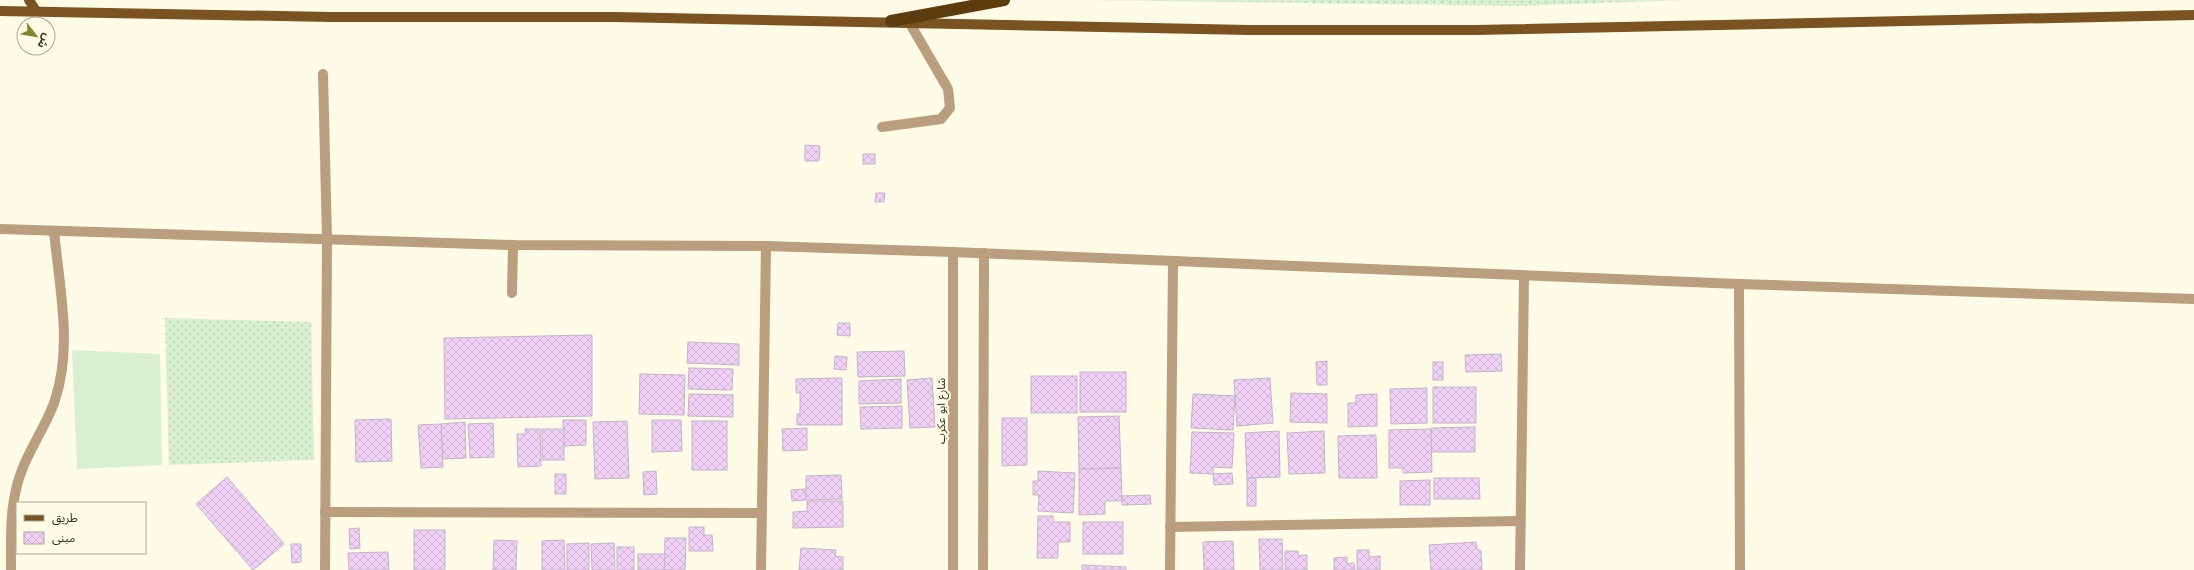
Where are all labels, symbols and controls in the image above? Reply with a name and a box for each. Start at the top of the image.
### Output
north arrow [16,16,56,56]
text: ش [35,31,54,51]
street label: شارع ابو عكرب [935,378,949,444]
legend [16,502,146,554]
text: طريق [52,511,78,526]
text: مبنى [52,531,75,545]

